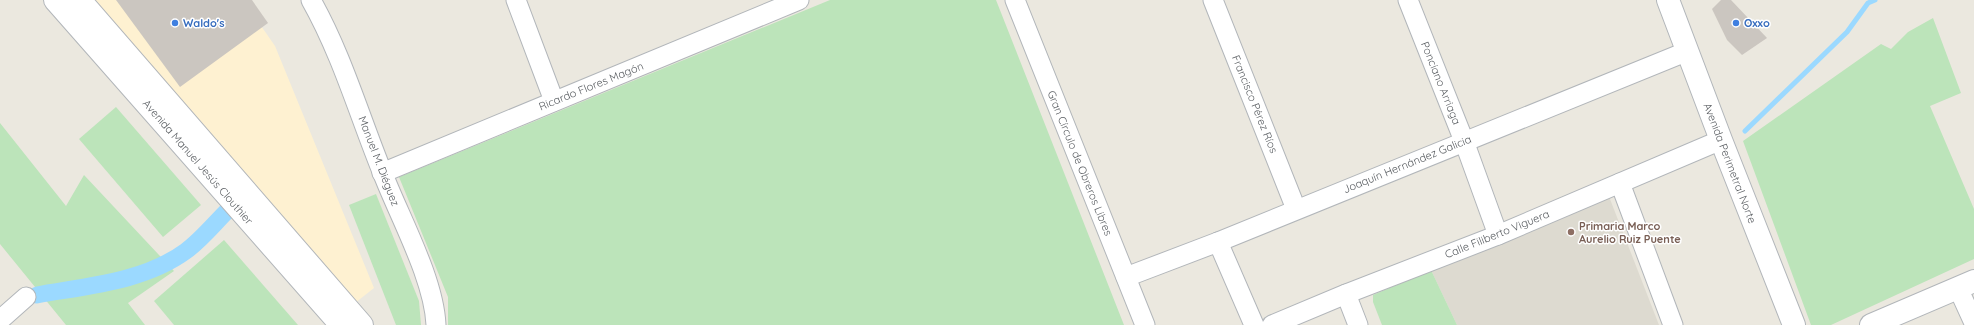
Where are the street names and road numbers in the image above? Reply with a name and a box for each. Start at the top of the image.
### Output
street label: Ponciano Arriaga [1418,39,1464,127]
street label: Francisco Pérez Ríos [1229,53,1281,155]
street label: Ricardo Flores Magón [537,59,645,113]
street label: Gran Círculo de Obreros Libres [1044,88,1116,238]
street label: Avenida Manuel Jesús Clouthier [140,97,257,228]
street label: Avenida Perimetral Norte [1701,101,1759,225]
street label: Manuel M. Diéguez [355,114,403,208]
street label: Joaquín Hernández Galicia [1341,132,1473,196]
street label: Calle Filiberto Viguera [1443,207,1551,261]

